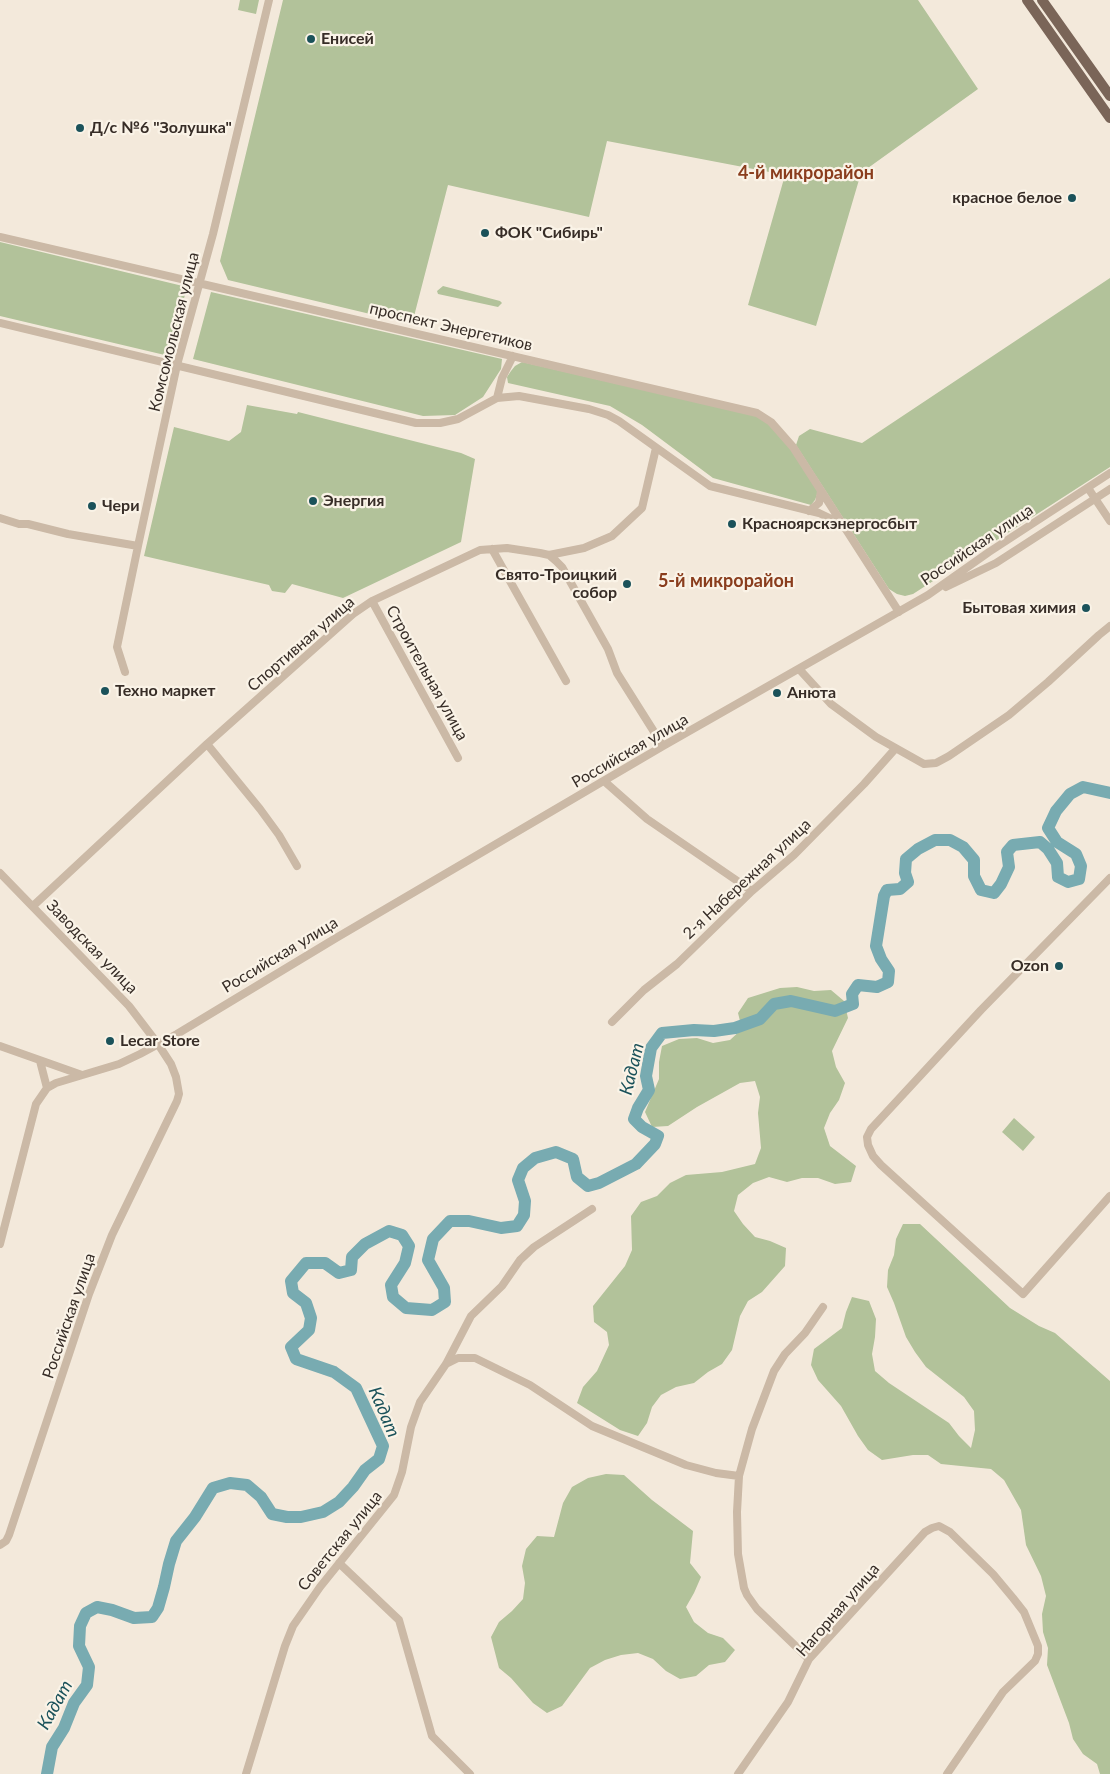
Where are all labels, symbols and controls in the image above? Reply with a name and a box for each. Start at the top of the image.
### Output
place label: Енисей [321,29,374,49]
marker: Енисей [305,33,317,45]
place label: Д/с №6 "Золушка" [90,118,232,138]
marker: Д/с №6 "Золушка" [74,122,86,134]
district label: 4-й микрорайон [738,162,874,184]
place label: красное белое [952,188,1062,208]
marker: красное белое [1066,192,1078,204]
place label: ФОК "Сибирь" [495,223,603,243]
marker: ФОК "Сибирь" [479,227,491,239]
street label: Комсомольская улица [145,250,203,414]
street label: проспект Энергетиков [368,299,534,355]
place label: Энергия [323,491,384,511]
marker: Энергия [307,495,319,507]
place label: Чери [102,496,140,516]
marker: Чери [86,500,98,512]
street label: Российская улица [917,500,1037,590]
place label: Красноярскэнергосбыт [742,514,917,534]
marker: Красноярскэнергосбыт [726,518,738,530]
place label: Свято-Троицкий собор [495,565,617,603]
district label: 5-й микрорайон [658,570,794,592]
marker: Свято-Троицкий собор [621,578,633,590]
street label: Спортивная улица [244,592,358,696]
place label: Бытовая химия [962,598,1076,618]
street label: Строительная улица [382,602,472,744]
marker: Бытовая химия [1080,602,1092,614]
place label: Техно маркет [115,681,215,701]
place label: Анюта [787,683,836,703]
marker: Техно маркет [99,685,111,697]
marker: Анюта [771,687,783,699]
street label: Российская улица [568,710,692,792]
street label: 2-я Набережная улица [679,815,815,943]
street label: Заводская улица [42,896,142,998]
street label: Российская улица [219,913,341,997]
place label: Ozon [1011,956,1049,976]
marker: Ozon [1053,960,1065,972]
place label: Lecar Store [120,1031,200,1051]
marker: Lecar Store [104,1035,116,1047]
water label: Кадат [615,1041,649,1097]
street label: Российская улица [39,1251,99,1381]
water label: Кадат [364,1383,404,1441]
street label: Советская улица [294,1487,386,1595]
street label: Нагорная улица [792,1560,884,1660]
water label: Кадат [33,1677,77,1733]

